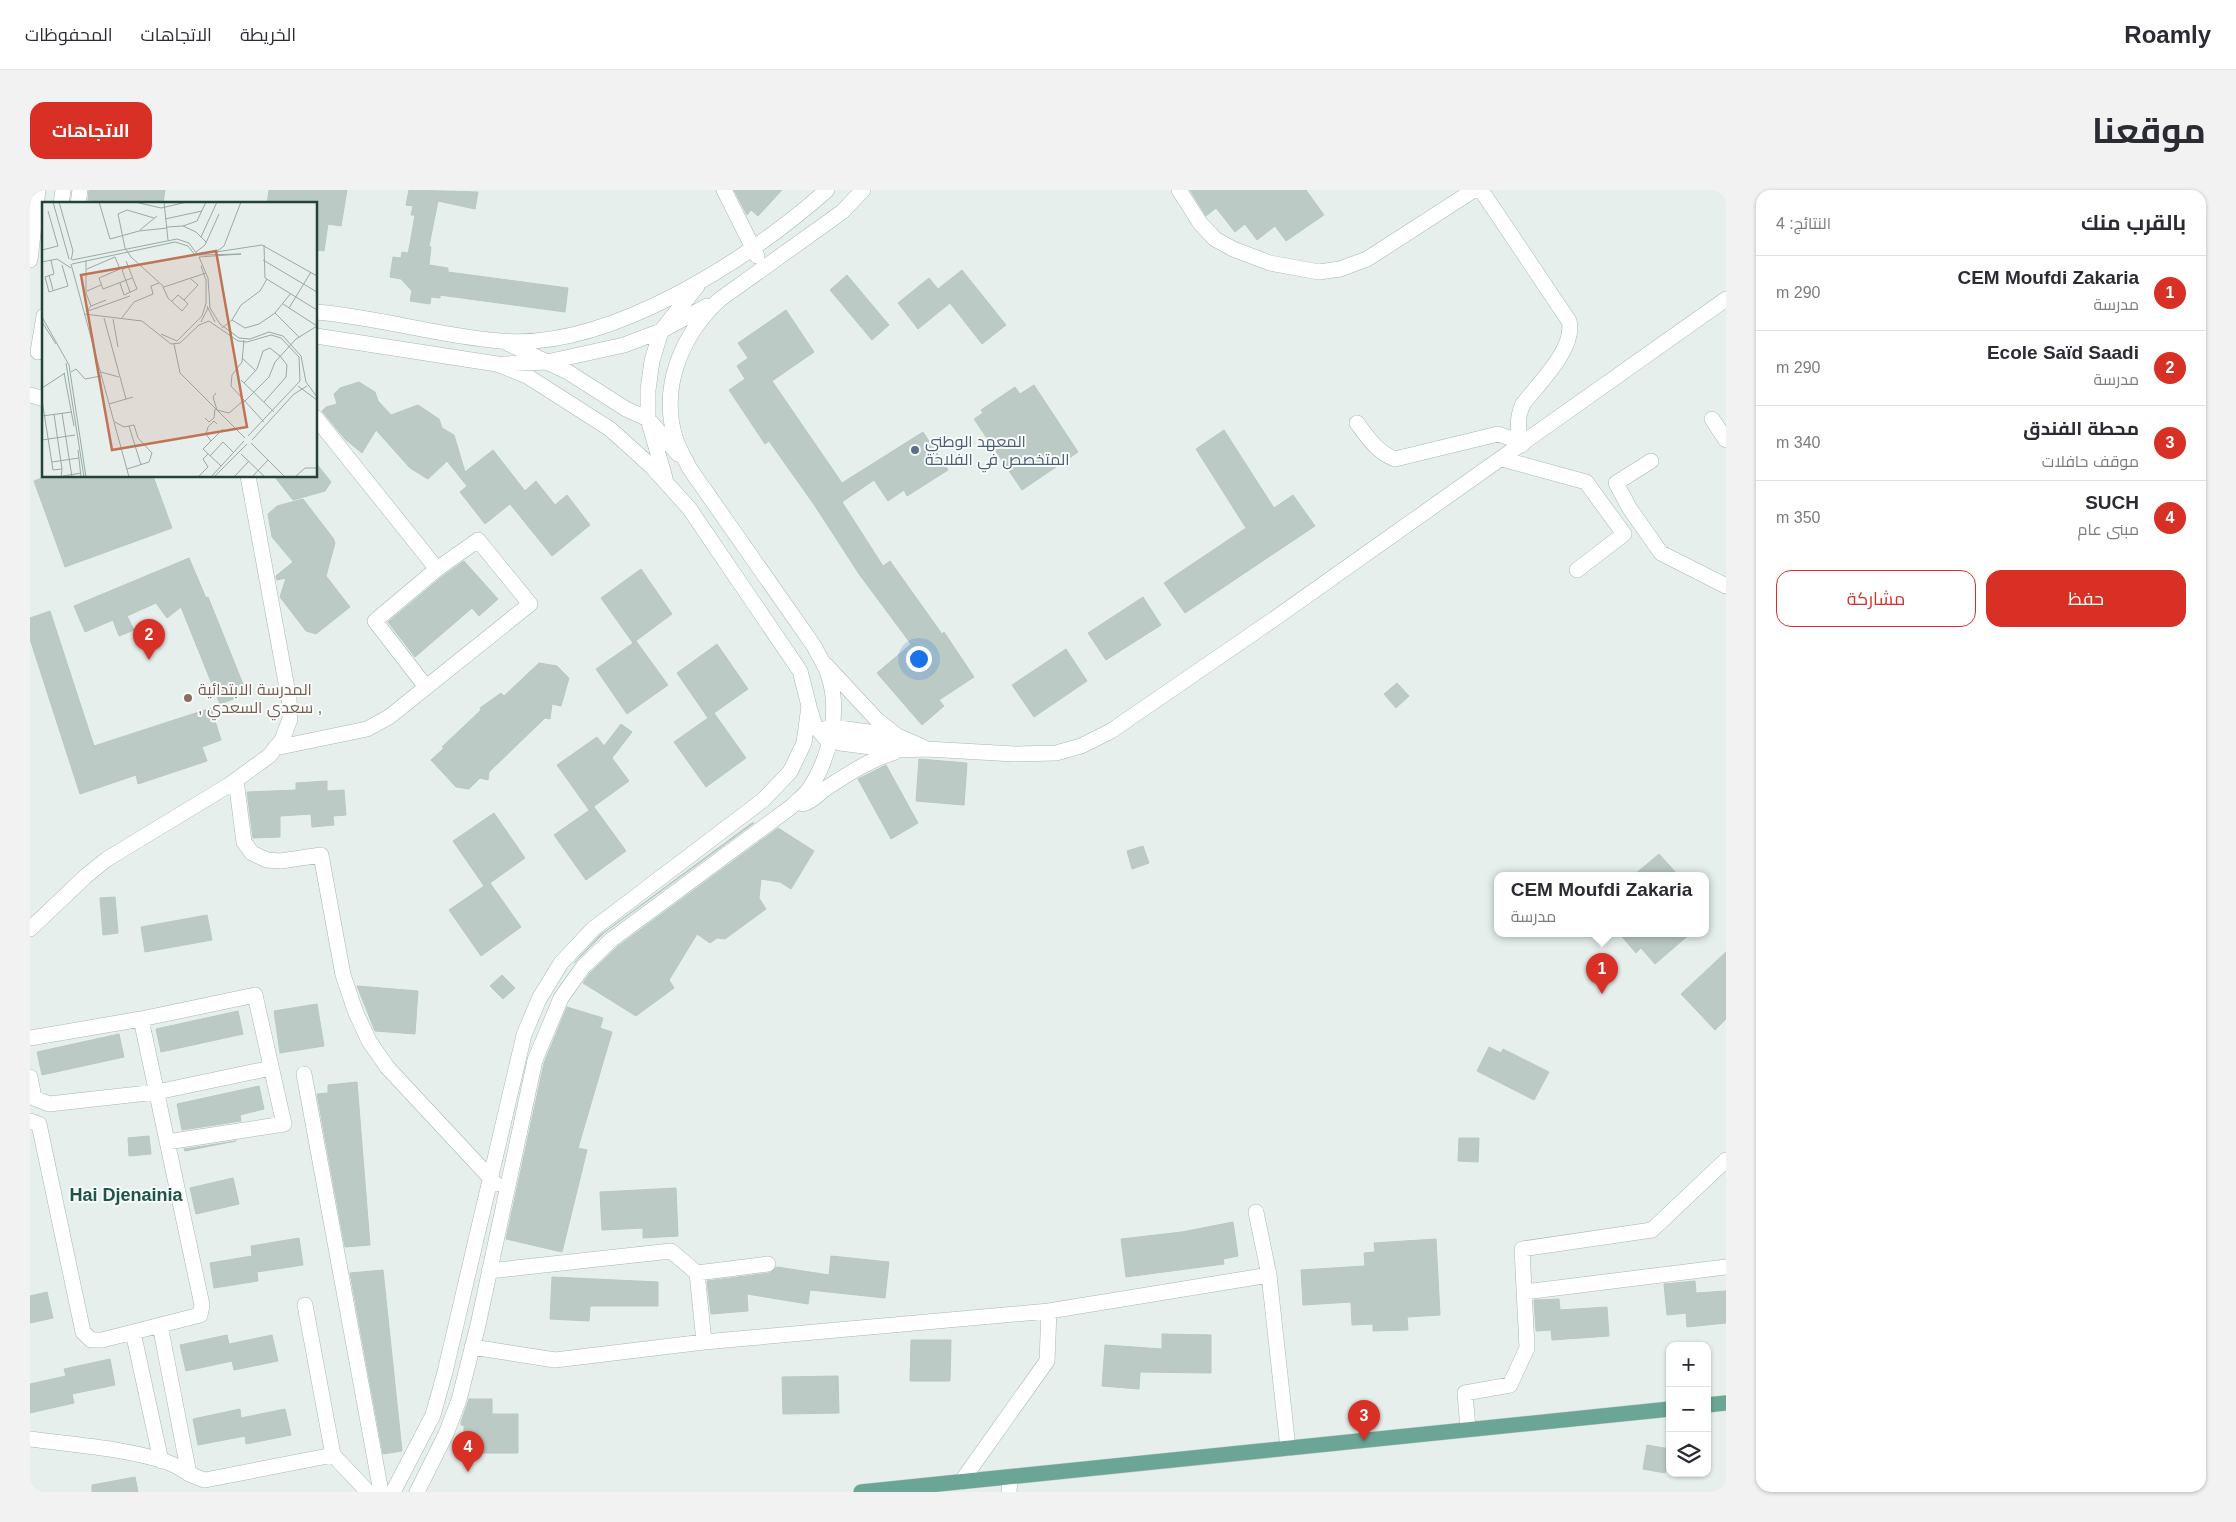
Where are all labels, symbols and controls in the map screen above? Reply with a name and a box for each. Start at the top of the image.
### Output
text: Roamly [2124,21,2211,48]
text: المحفوظات [25,25,113,45]
text: الاتجاهات [141,25,212,45]
text: الخريطة [240,25,296,45]
button: الاتجاهات [30,102,152,159]
text: موقعنا [2092,111,2206,150]
inset map [42,202,318,478]
text: بالقرب منك [2081,211,2186,234]
text: النتائج: 4 [1776,215,1831,232]
text: CEM Moufdi Zakaria [1957,267,2139,288]
text: 290 m [1776,284,1820,301]
text: 1 [2166,284,2174,301]
text: مدرسة [2093,296,2139,313]
text: Ecole Saïd Saadi [1987,342,2139,363]
text: 290 m [1776,359,1820,376]
text: 2 [2166,359,2174,376]
text: مدرسة [2093,371,2139,388]
text: محطة الفندق [2023,418,2139,439]
place label: المعهد الوطني المتخصص في الفلاحة [925,433,1069,473]
text: 340 m [1776,434,1820,451]
text: 3 [2166,434,2174,451]
marker: المعهد الوطني المتخصص في الفلاحة [909,444,921,456]
text: موقف حافلات [2042,453,2139,470]
text: SUCH [2085,492,2139,513]
text: 350 m [1776,509,1820,526]
text: 4 [2166,509,2174,526]
text: مبنى عام [2078,521,2139,538]
button: مشاركة [1776,570,1976,627]
button: حفظ [1986,570,2186,627]
pin: 2 [133,619,165,660]
your location [906,646,932,672]
place label: المدرسة الابتدائية , سعدي السعدي , [198,681,322,721]
marker: المدرسة الابتدائية , سعدي السعدي , [182,692,194,704]
popup [1494,872,1709,937]
text: CEM Moufdi Zakaria [1511,879,1692,900]
text: مدرسة [1511,908,1556,925]
pin: 1 [1586,953,1618,994]
district label: Hai Djenainia [69,1185,184,1205]
map controls [1666,1342,1711,1477]
button: + [1666,1342,1711,1387]
button: − [1666,1387,1711,1432]
pin: 3 [1348,1400,1380,1441]
pin: 4 [452,1431,484,1472]
button: layers [1666,1432,1711,1477]

